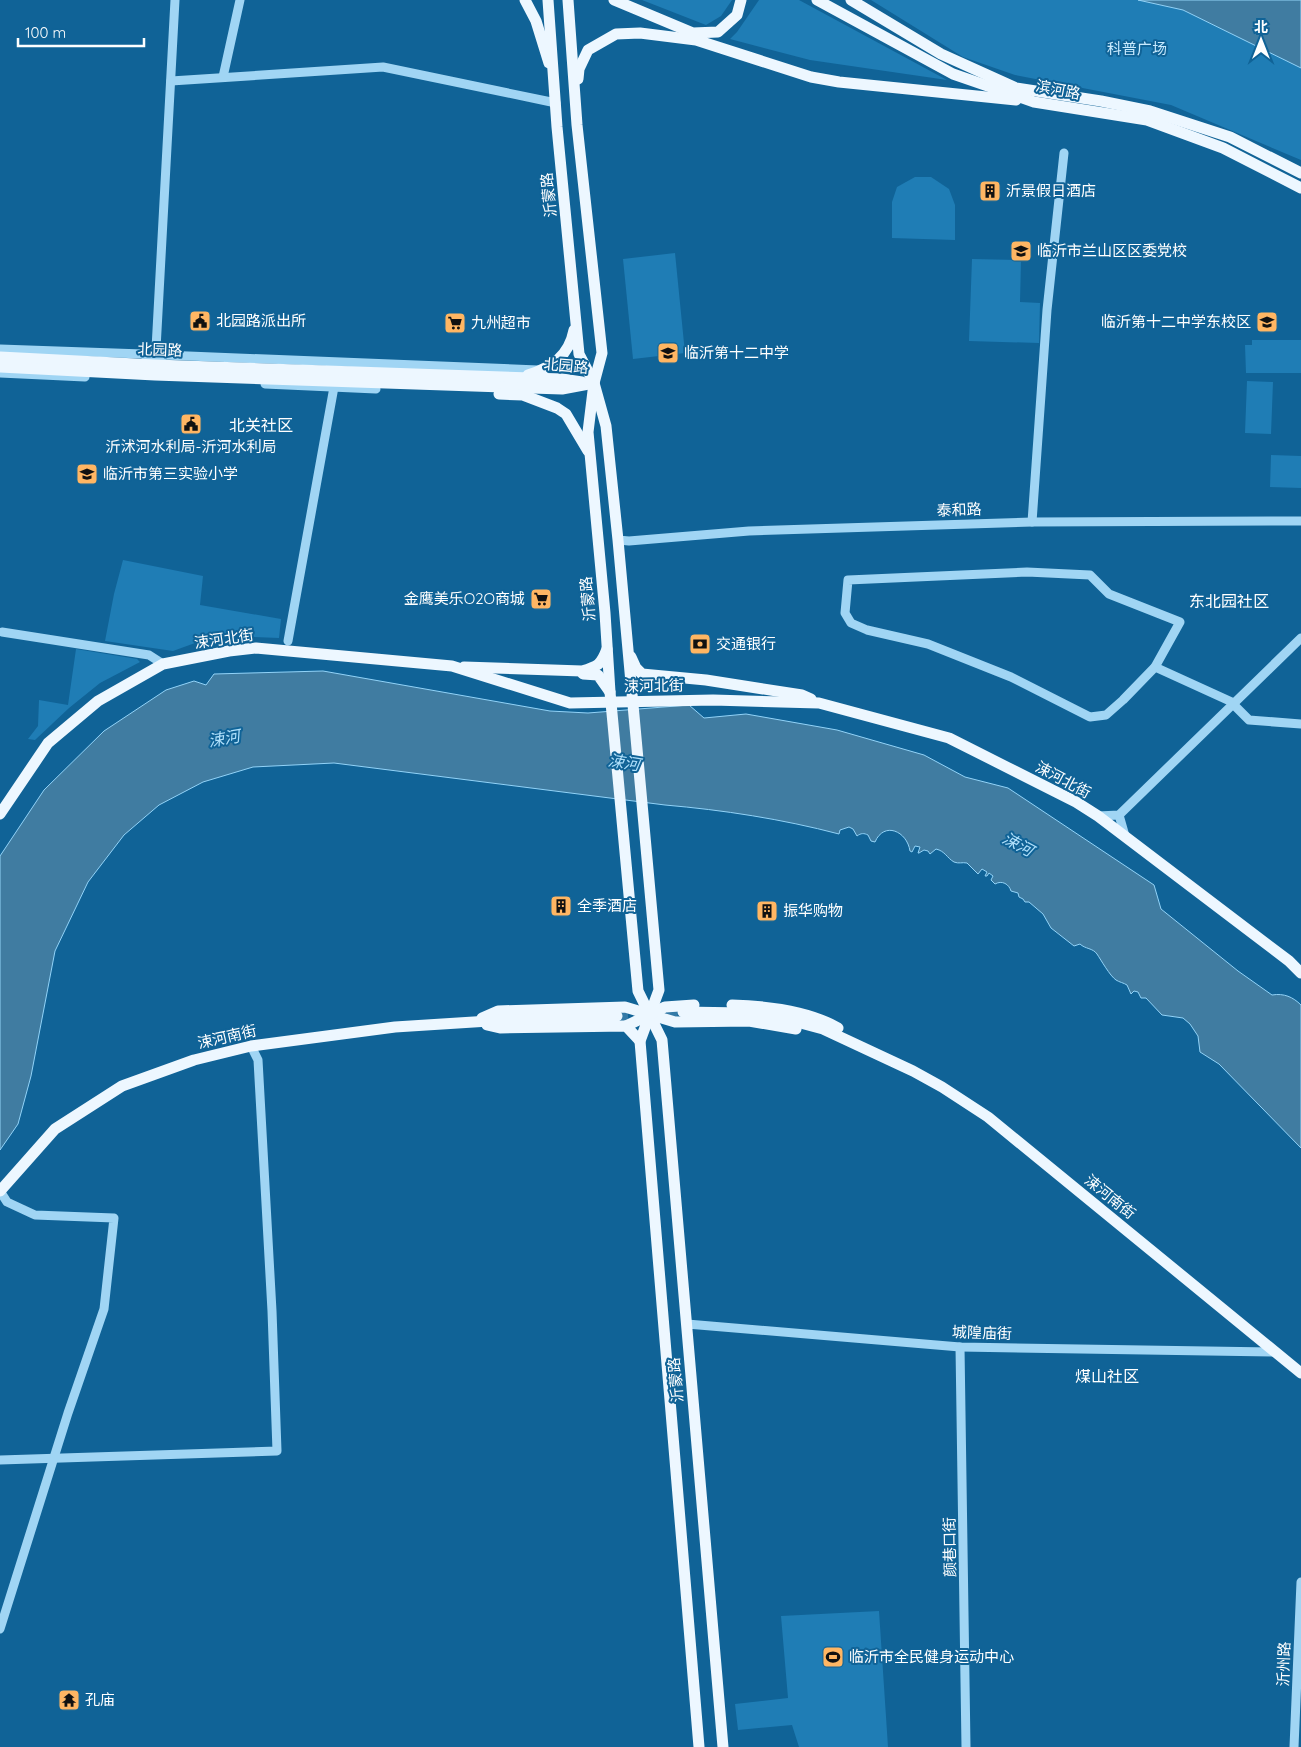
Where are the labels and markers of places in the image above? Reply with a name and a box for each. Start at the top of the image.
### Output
building icon: 沂景假日酒店 [978,179,1002,203]
place label: 沂景假日酒店 [1006,181,1096,200]
school or university icon: 临沂市兰山区区委党校 [1009,239,1033,263]
place label: 临沂市兰山区区委党校 [1037,241,1187,260]
public building icon: 北园路派出所 [188,309,212,333]
school or university icon: 临沂第十二中学东校区 [1255,310,1279,334]
place label: 北园路派出所 [216,311,306,330]
supermarket icon: 九州超市 [443,311,467,335]
place label: 临沂第十二中学东校区 [1101,312,1251,331]
place label: 九州超市 [471,313,531,332]
school or university icon: 临沂第十二中学 [656,341,680,365]
place label: 临沂第十二中学 [684,343,789,362]
public building icon: 沂沭河水利局-沂河水利局 [179,412,203,436]
place label: 沂沭河水利局-沂河水利局 [106,437,276,456]
school or university icon: 临沂市第三实验小学 [75,462,99,486]
place label: 临沂市第三实验小学 [103,464,238,483]
supermarket icon: 金鹰美乐O2O商城 [529,587,553,611]
place label: 金鹰美乐O2O商城 [404,589,525,608]
bank icon: 交通银行 [688,632,712,656]
place label: 交通银行 [716,634,776,653]
building icon: 全季酒店 [549,894,573,918]
place label: 全季酒店 [577,896,637,915]
building icon: 振华购物 [755,899,779,923]
place label: 振华购物 [783,901,843,920]
sports icon: 临沂市全民健身运动中心 [821,1645,845,1669]
place label: 临沂市全民健身运动中心 [849,1647,1014,1666]
temple icon: 孔庙 [57,1688,81,1712]
place label: 孔庙 [85,1690,115,1709]

